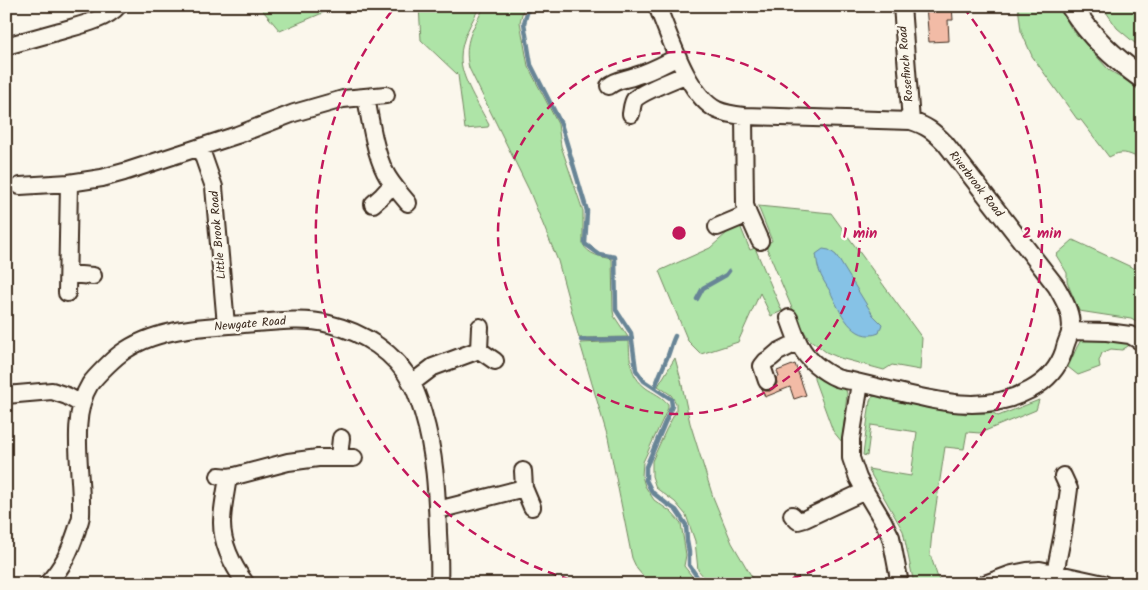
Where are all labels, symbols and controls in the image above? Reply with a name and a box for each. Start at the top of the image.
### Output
street label: Rosefinch Road [893,24,919,103]
street label: Riverbrook Road [944,147,1009,222]
street label: Little Brook Road [205,189,231,280]
text: 1 min [843,222,877,246]
text: 2 min [1022,222,1062,246]
centre of rings [670,224,688,242]
street label: Newgate Road [213,311,288,337]

